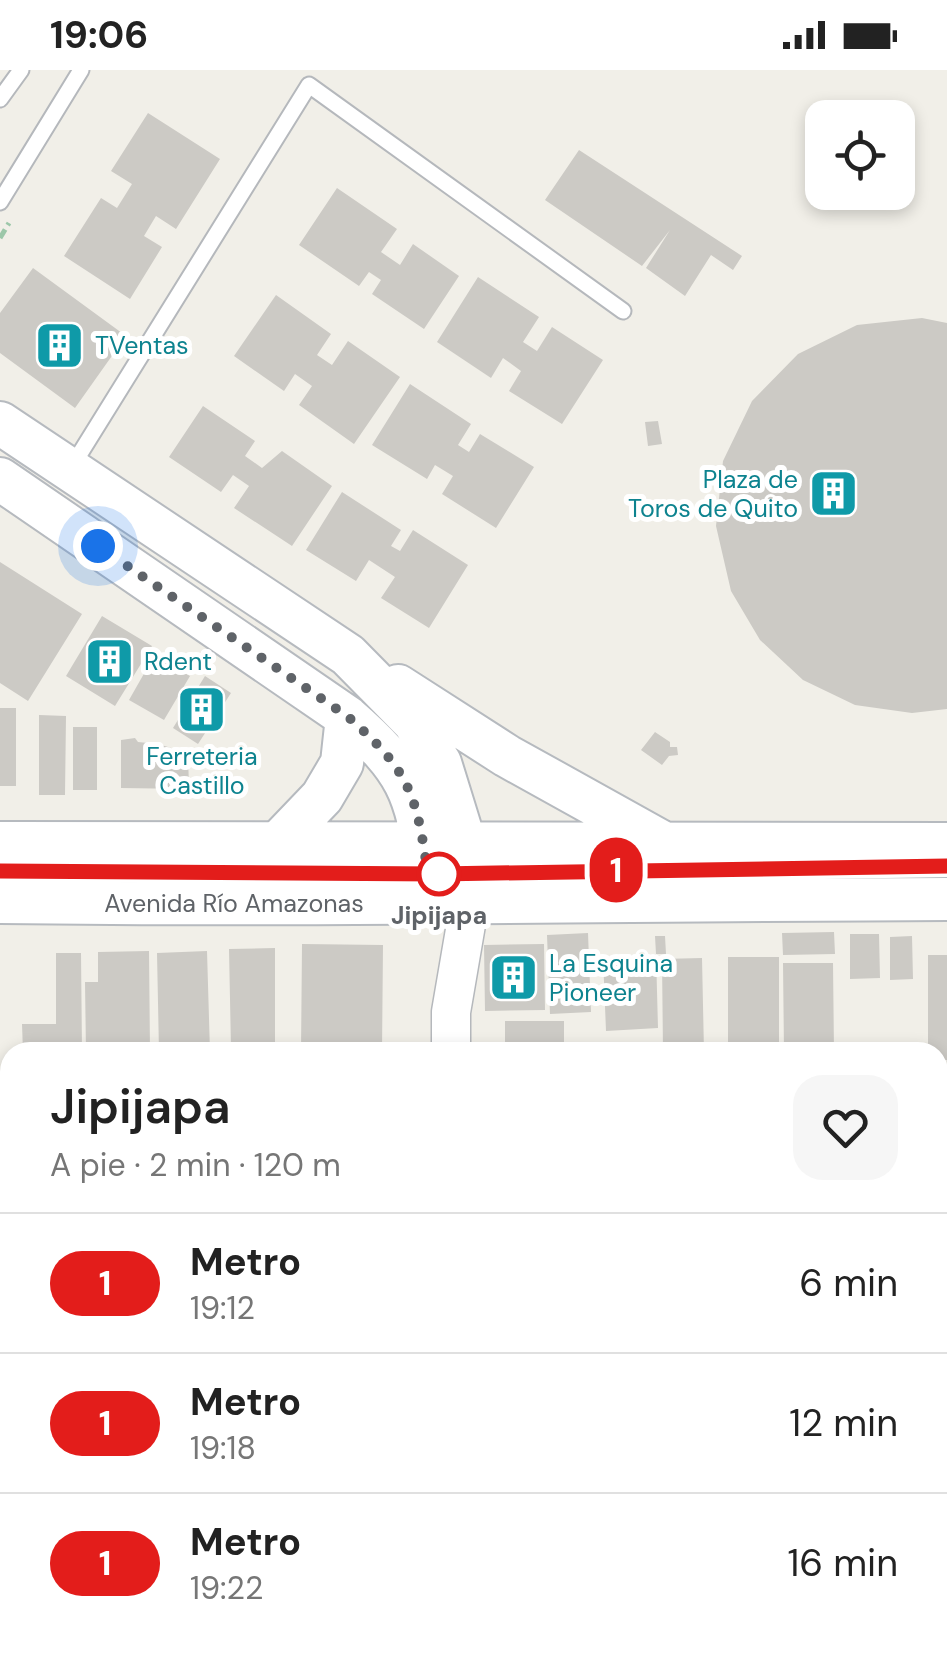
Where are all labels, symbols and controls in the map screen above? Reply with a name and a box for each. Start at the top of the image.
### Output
text: 19:06 [50,10,148,60]
map controls [805,100,915,210]
button: locate [805,100,915,210]
building icon: TVentas [34,319,86,371]
place label: TVentas [95,329,189,362]
place label: Plaza de Toros de Quito [628,463,798,525]
building icon: Plaza de Toros de Quito [807,467,859,519]
your location [73,521,123,571]
building icon: Rdent [83,635,135,687]
place label: Rdent [144,645,212,678]
building icon: Ferreteria Castillo [176,684,228,736]
place label: Ferreteria Castillo [146,740,258,802]
line badge: 1 [584,838,648,902]
text: 1 [610,847,622,893]
marker: Jipijapa [418,853,460,895]
street label: Avenida Río Amazonas [104,887,364,920]
place label: Jipijapa [391,899,487,932]
place label: La Esquina Pioneer [549,947,673,1009]
building icon: La Esquina Pioneer [488,951,540,1003]
text: Jipijapa [50,1075,231,1138]
button: heart [793,1075,898,1180]
text: A pie · 2 min · 120 m [50,1144,341,1186]
text: Metro [190,1237,301,1287]
text: 6 min [799,1258,898,1308]
text: 1 [99,1260,111,1306]
text: 19:12 [190,1287,255,1329]
text: Metro [190,1377,301,1427]
text: 12 min [789,1398,898,1448]
text: 1 [99,1400,111,1446]
text: 19:18 [190,1427,256,1469]
text: Metro [190,1517,301,1567]
text: 16 min [787,1538,898,1588]
text: 1 [99,1540,111,1586]
text: 19:22 [190,1567,263,1609]

